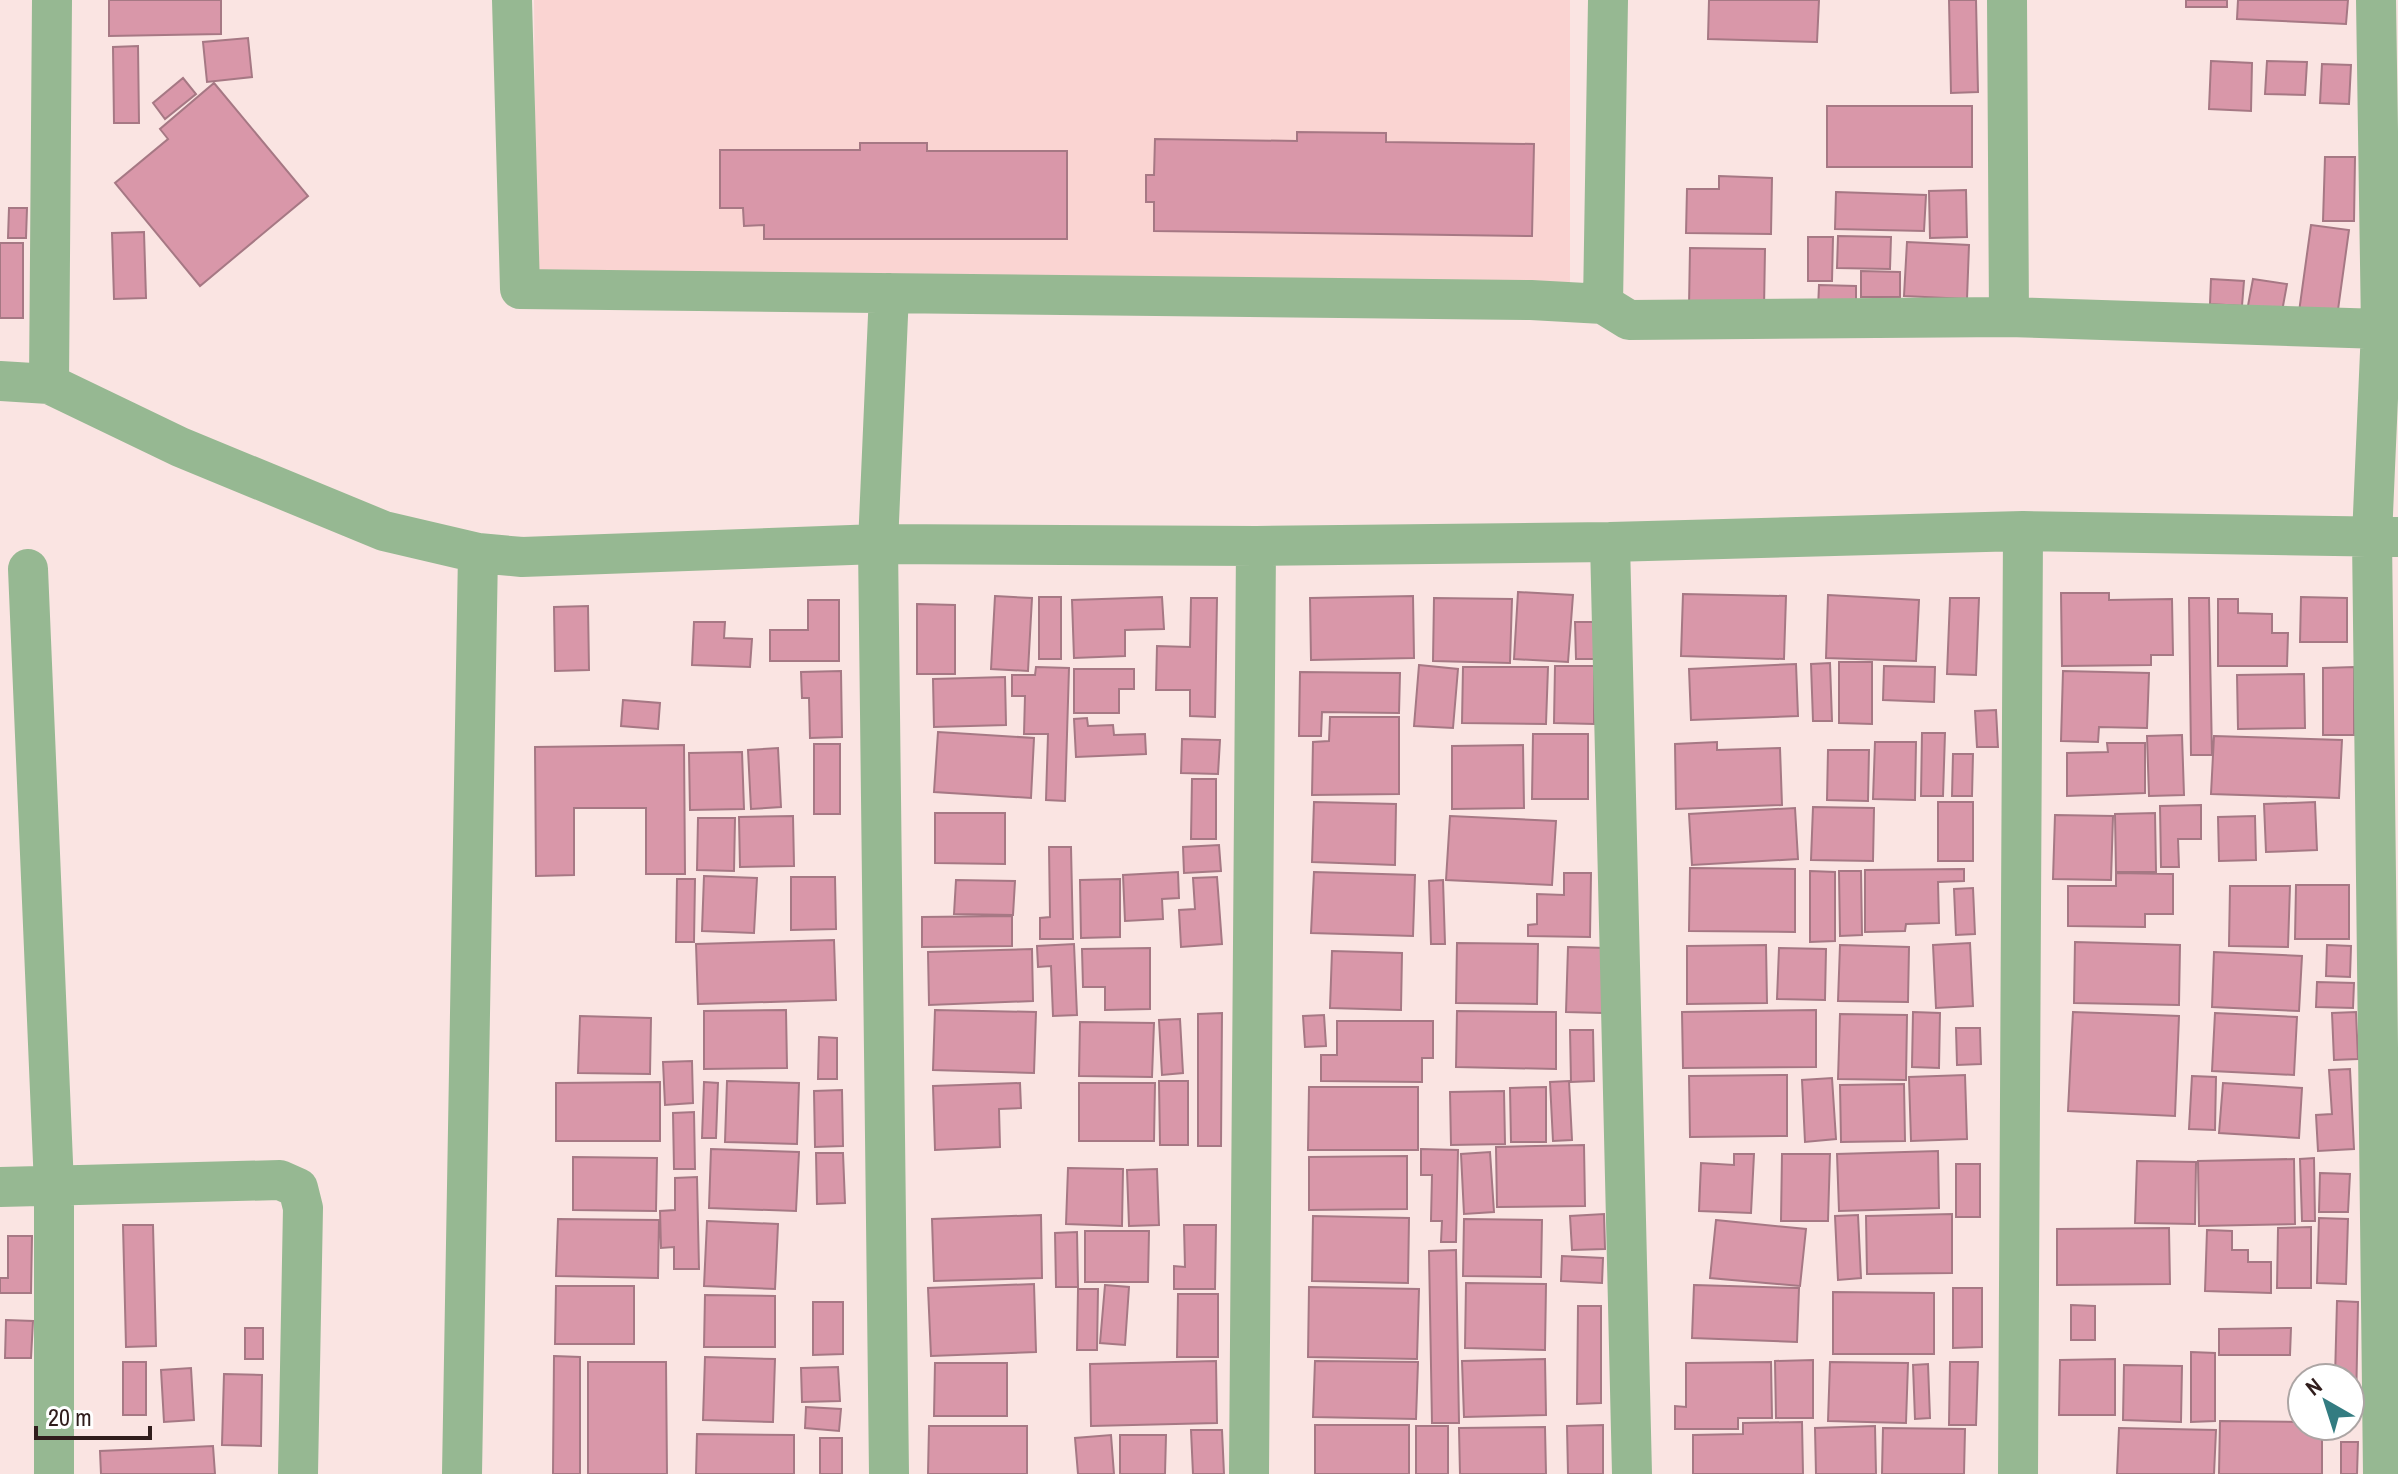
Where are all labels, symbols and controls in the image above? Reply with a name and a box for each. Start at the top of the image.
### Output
north arrow [2286,1362,2366,1442]
text: N [2299,1371,2328,1402]
scale bar [36,1390,150,1440]
text: 20 m [48,1401,92,1433]

